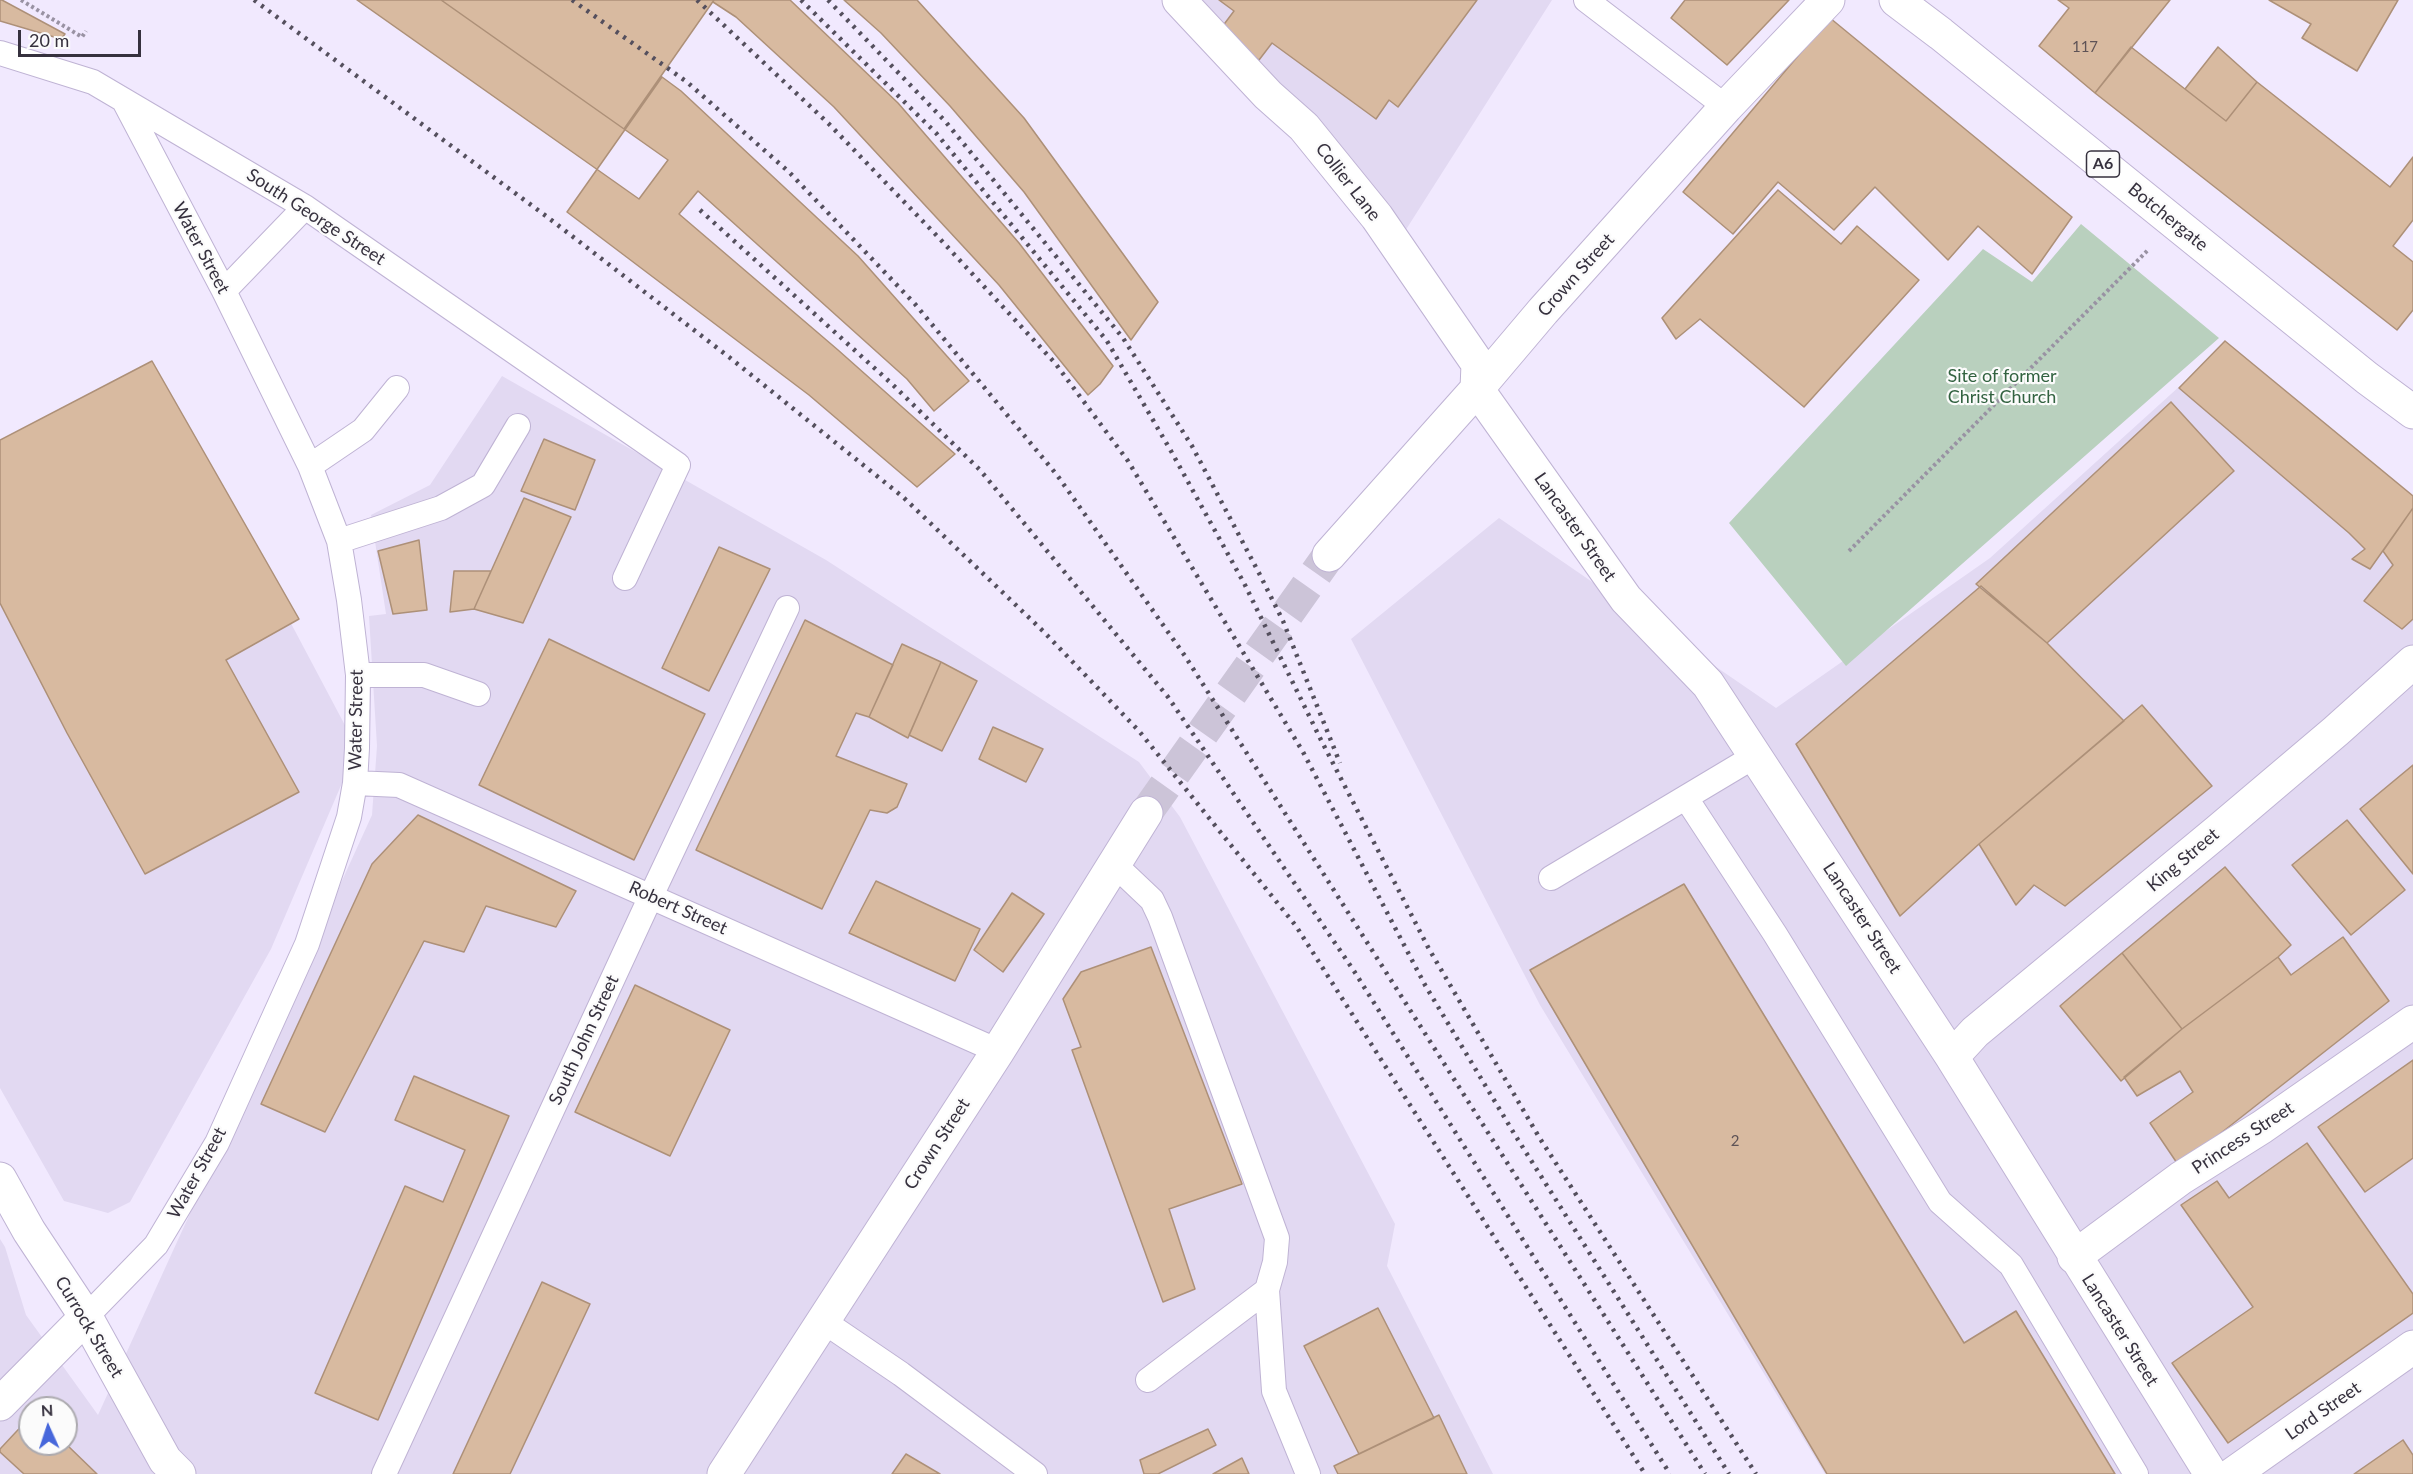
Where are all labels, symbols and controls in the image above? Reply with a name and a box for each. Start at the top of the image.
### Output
scale bar [21,18,144,56]
text: 20 m [29,29,69,51]
house number: 117 [2072,38,2098,56]
street label: Collier Lane [1311,139,1385,225]
road number: A6 [2086,151,2120,177]
street label: South George Street [243,164,389,270]
street label: Botchergate [2124,178,2212,256]
street label: Water Street [168,198,234,298]
street label: Crown Street [1533,229,1619,321]
park label: Site of former Christ Church [1947,365,2057,407]
street label: Lancaster Street [1529,468,1621,586]
street label: Water Street [344,669,368,771]
street label: King Street [2142,824,2224,896]
street label: Lancaster Street [1818,858,1906,978]
street label: Robert Street [625,877,731,939]
street label: South John Street [544,972,624,1108]
street label: Crown Street [900,1094,974,1194]
street label: Princess Street [2188,1097,2298,1179]
street label: Water Street [163,1124,231,1222]
house number: 2 [1731,1132,1739,1150]
street label: Lancaster Street [2077,1270,2163,1390]
street label: Currock Street [50,1272,128,1382]
street label: Lord Street [2281,1377,2365,1445]
north arrow [18,1396,78,1456]
text: N [40,1400,54,1419]

